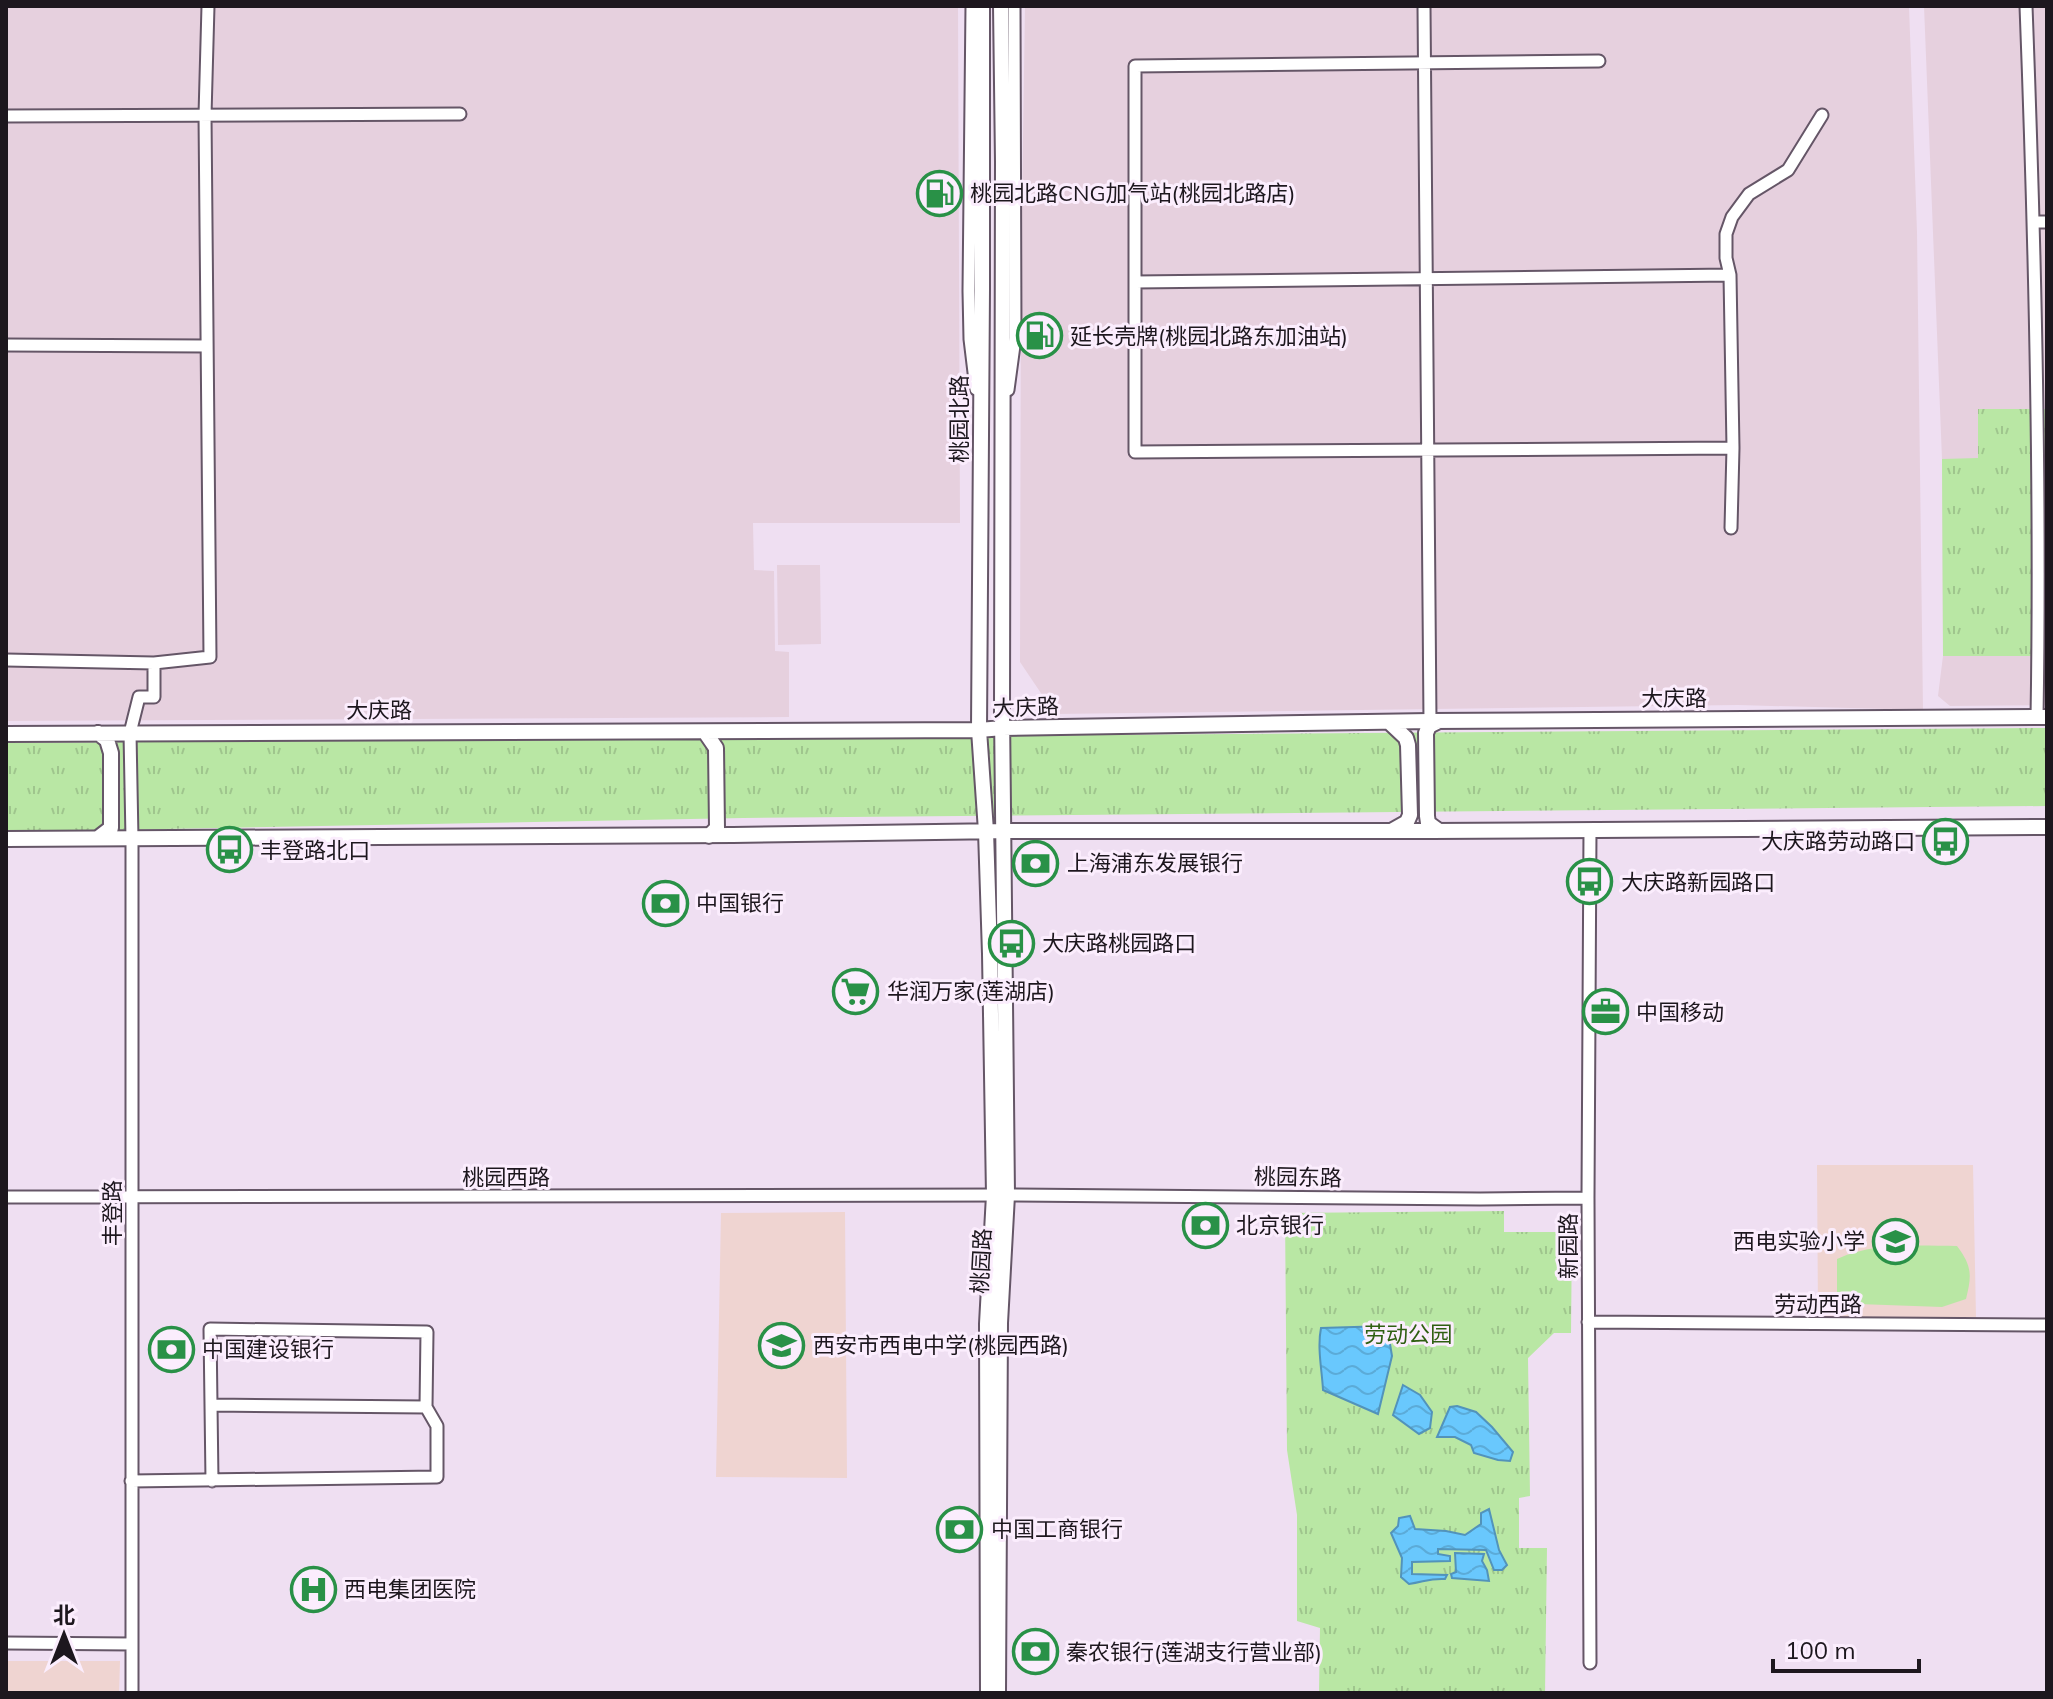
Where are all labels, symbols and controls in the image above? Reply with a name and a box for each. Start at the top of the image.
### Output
fuel station icon: 桃园北路CNG加气站(桃园北路店) [915,169,963,217]
place label: 桃园北路CNG加气站(桃园北路店) [970,179,1296,207]
fuel station icon: 延长壳牌(桃园北路东加油站) [1015,312,1063,360]
place label: 延长壳牌(桃园北路东加油站) [1070,322,1348,350]
street label: 桃园北路 [945,375,973,463]
street label: 大庆路 [1641,684,1707,712]
street label: 大庆路 [993,692,1059,722]
street label: 大庆路 [346,696,412,724]
bus stop icon: 大庆路劳动路口 [1922,817,1970,865]
bus stop icon: 丰登路北口 [205,826,253,874]
place label: 大庆路劳动路口 [1761,827,1915,855]
place label: 丰登路北口 [260,836,370,864]
bank icon: 上海浦东发展银行 [1012,839,1060,887]
place label: 上海浦东发展银行 [1067,849,1243,877]
bus stop icon: 大庆路新园路口 [1566,858,1614,906]
place label: 大庆路新园路口 [1621,868,1775,896]
bank icon: 中国银行 [641,879,689,927]
place label: 中国银行 [696,889,784,917]
bus stop icon: 大庆路桃园路口 [987,919,1035,967]
place label: 大庆路桃园路口 [1042,929,1196,957]
supermarket icon: 华润万家(莲湖店) [832,967,880,1015]
place label: 华润万家(莲湖店) [887,977,1055,1005]
office icon: 中国移动 [1581,988,1629,1036]
place label: 中国移动 [1636,998,1724,1026]
street label: 桃园东路 [1254,1162,1342,1192]
street label: 桃园西路 [462,1163,550,1191]
street label: 丰登路 [98,1180,126,1246]
bank icon: 北京银行 [1181,1201,1229,1249]
place label: 北京银行 [1236,1211,1324,1239]
street label: 新园路 [1554,1213,1582,1279]
school or university icon: 西电实验小学 [1872,1217,1920,1265]
street label: 桃园路 [965,1227,997,1295]
place label: 西电实验小学 [1733,1227,1865,1255]
street label: 劳动西路 [1774,1290,1862,1318]
park label: 劳动公园 [1364,1320,1452,1348]
school or university icon: 西安市西电中学(桃园西路) [758,1321,806,1369]
bank icon: 中国建设银行 [147,1325,195,1373]
place label: 西安市西电中学(桃园西路) [813,1331,1069,1359]
place label: 中国建设银行 [202,1335,334,1363]
bank icon: 中国工商银行 [936,1505,984,1553]
place label: 中国工商银行 [991,1515,1123,1543]
hospital icon: 西电集团医院 [289,1565,337,1613]
place label: 西电集团医院 [344,1575,476,1603]
north arrow [24,1595,104,1675]
text: 北 [53,1601,75,1629]
scale bar [1773,1623,1919,1673]
bank icon: 秦农银行(莲湖支行营业部) [1011,1628,1059,1676]
text: 100 m [1785,1635,1856,1665]
place label: 秦农银行(莲湖支行营业部) [1066,1638,1322,1666]

